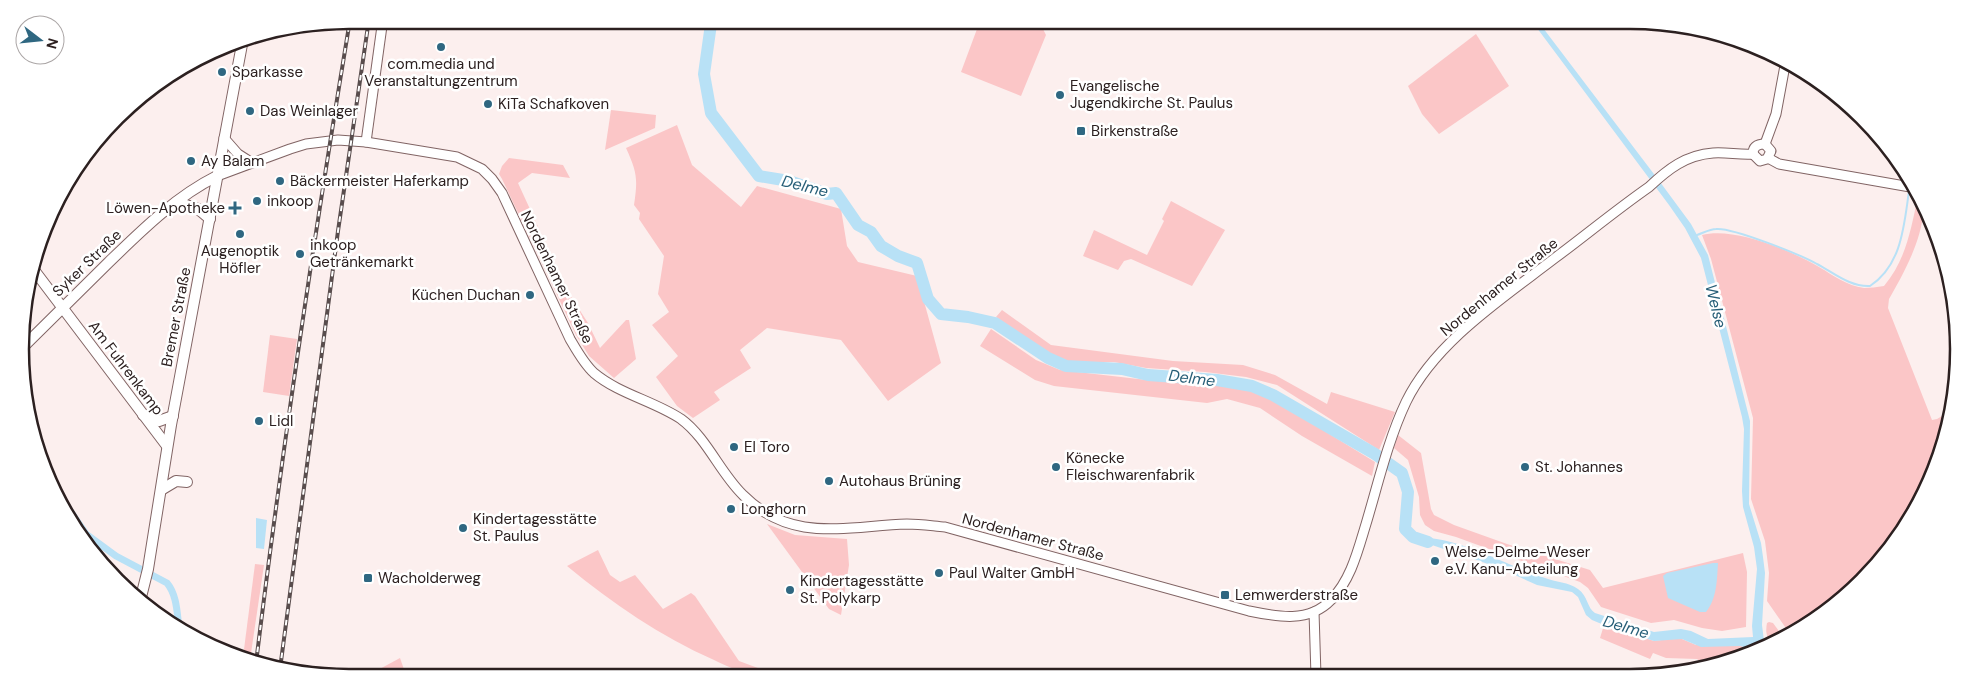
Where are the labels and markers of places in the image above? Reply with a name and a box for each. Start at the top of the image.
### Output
marker: com.media und Veranstaltungzentrum [435,41,447,53]
place label: com.media und Veranstaltungzentrum [364,54,518,91]
place label: Sparkasse [232,62,303,82]
marker: Sparkasse [216,66,228,78]
place label: Evangelische Jugendkirche St. Paulus [1070,76,1233,113]
marker: Evangelische Jugendkirche St. Paulus [1054,89,1066,101]
place label: KiTa Schafkoven [498,94,609,114]
marker: KiTa Schafkoven [482,98,494,110]
place label: Das Weinlager [260,101,359,121]
marker: Das Weinlager [244,105,256,117]
place label: Birkenstraße [1091,121,1178,141]
marker: Birkenstraße [1075,125,1087,137]
place label: Ay Balam [201,151,264,171]
marker: Ay Balam [185,155,197,167]
place label: Bäckermeister Haferkamp [290,171,469,191]
marker: Bäckermeister Haferkamp [274,175,286,187]
place label: inkoop [267,191,313,211]
marker: inkoop [251,195,263,207]
place label: Löwen-Apotheke [106,198,225,218]
marker: Löwen-Apotheke [229,202,241,214]
marker: Augenoptik Höfler [234,228,246,240]
place label: inkoop Getränkemarkt [310,235,414,272]
place label: Augenoptik Höfler [201,241,280,278]
marker: inkoop Getränkemarkt [294,248,306,260]
place label: Küchen Duchan [412,285,520,305]
marker: Küchen Duchan [524,289,536,301]
place label: Lidl [269,411,293,431]
marker: Lidl [253,415,265,427]
place label: El Toro [744,437,790,457]
marker: El Toro [728,441,740,453]
place label: Könecke Fleischwarenfabrik [1066,448,1195,485]
place label: St. Johannes [1535,457,1623,477]
marker: Könecke Fleischwarenfabrik [1050,461,1062,473]
marker: St. Johannes [1519,461,1531,473]
place label: Autohaus Brüning [839,471,961,491]
marker: Autohaus Brüning [823,475,835,487]
place label: Longhorn [741,499,806,519]
marker: Longhorn [725,503,737,515]
place label: Kindertagesstätte St. Paulus [473,509,597,546]
marker: Kindertagesstätte St. Paulus [457,522,469,534]
place label: Welse-Delme-Weser e.V. Kanu-Abteilung [1445,542,1591,579]
marker: Welse-Delme-Weser e.V. Kanu-Abteilung [1429,555,1441,567]
place label: Paul Walter GmbH [949,563,1075,583]
marker: Paul Walter GmbH [933,567,945,579]
place label: Wacholderweg [378,568,481,588]
place label: Kindertagesstätte St. Polykarp [800,571,924,608]
marker: Wacholderweg [362,572,374,584]
marker: Kindertagesstätte St. Polykarp [784,584,796,596]
place label: Lemwerderstraße [1235,585,1358,605]
marker: Lemwerderstraße [1219,589,1231,601]

